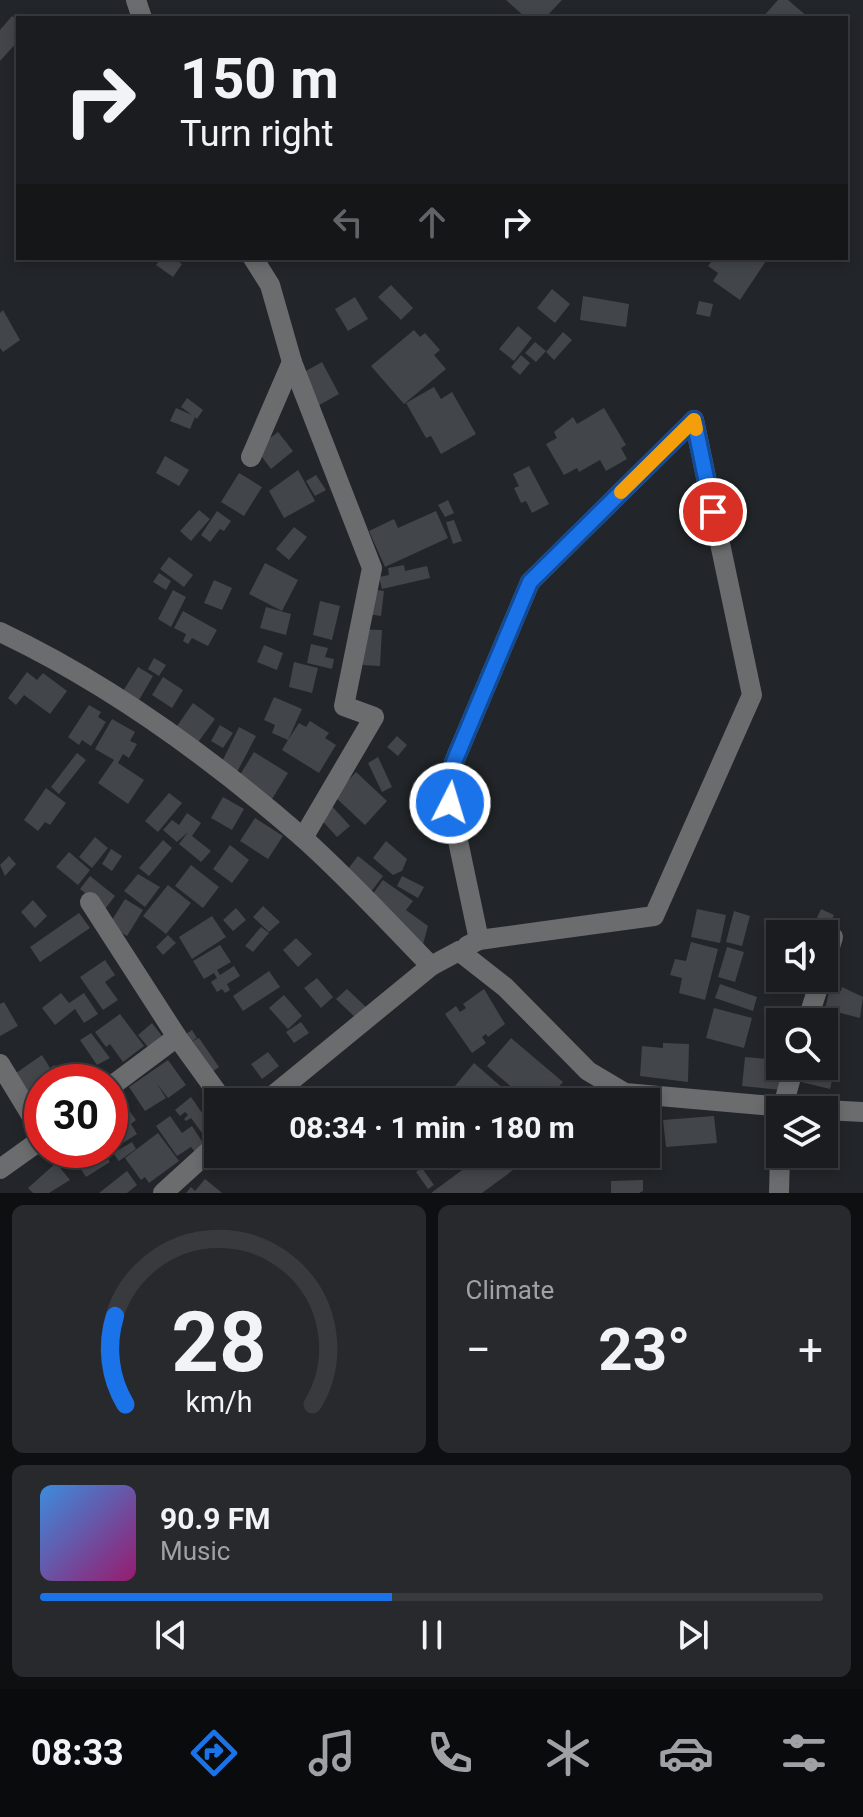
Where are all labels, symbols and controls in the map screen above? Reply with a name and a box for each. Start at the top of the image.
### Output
text: 150 m [180,46,339,112]
icon: right [48,48,152,152]
text: Turn right [180,113,333,155]
icon: left [326,200,370,244]
icon: ahead [410,200,454,244]
icon: right [494,200,538,244]
pin [679,478,747,546]
icon: arrive [691,490,735,534]
position arrow [408,761,492,845]
map controls [766,920,838,1168]
button: sound [766,920,838,992]
button: search [766,1008,838,1080]
speed limit sign: 30 [24,1064,128,1168]
button: layers [766,1096,838,1168]
text: 08:34 · 1 min · 180 m [289,1110,575,1145]
text: Climate [466,1275,554,1305]
text: 28 [171,1294,266,1391]
text: 23° [598,1314,690,1385]
text: − [466,1324,491,1376]
text: + [798,1324,823,1376]
text: km/h [185,1385,252,1419]
text: 90.9 FM [160,1501,271,1536]
text: Music [160,1536,230,1566]
icon: previous [149,1613,193,1657]
icon: pause [410,1613,454,1657]
icon: next [671,1613,715,1657]
icon: directions [186,1725,242,1781]
icon: music [304,1725,360,1781]
icon: phone [422,1725,478,1781]
icon: climate [540,1725,596,1781]
icon: car [658,1725,714,1781]
icon: filters [776,1725,832,1781]
text: 08:33 [31,1732,124,1774]

